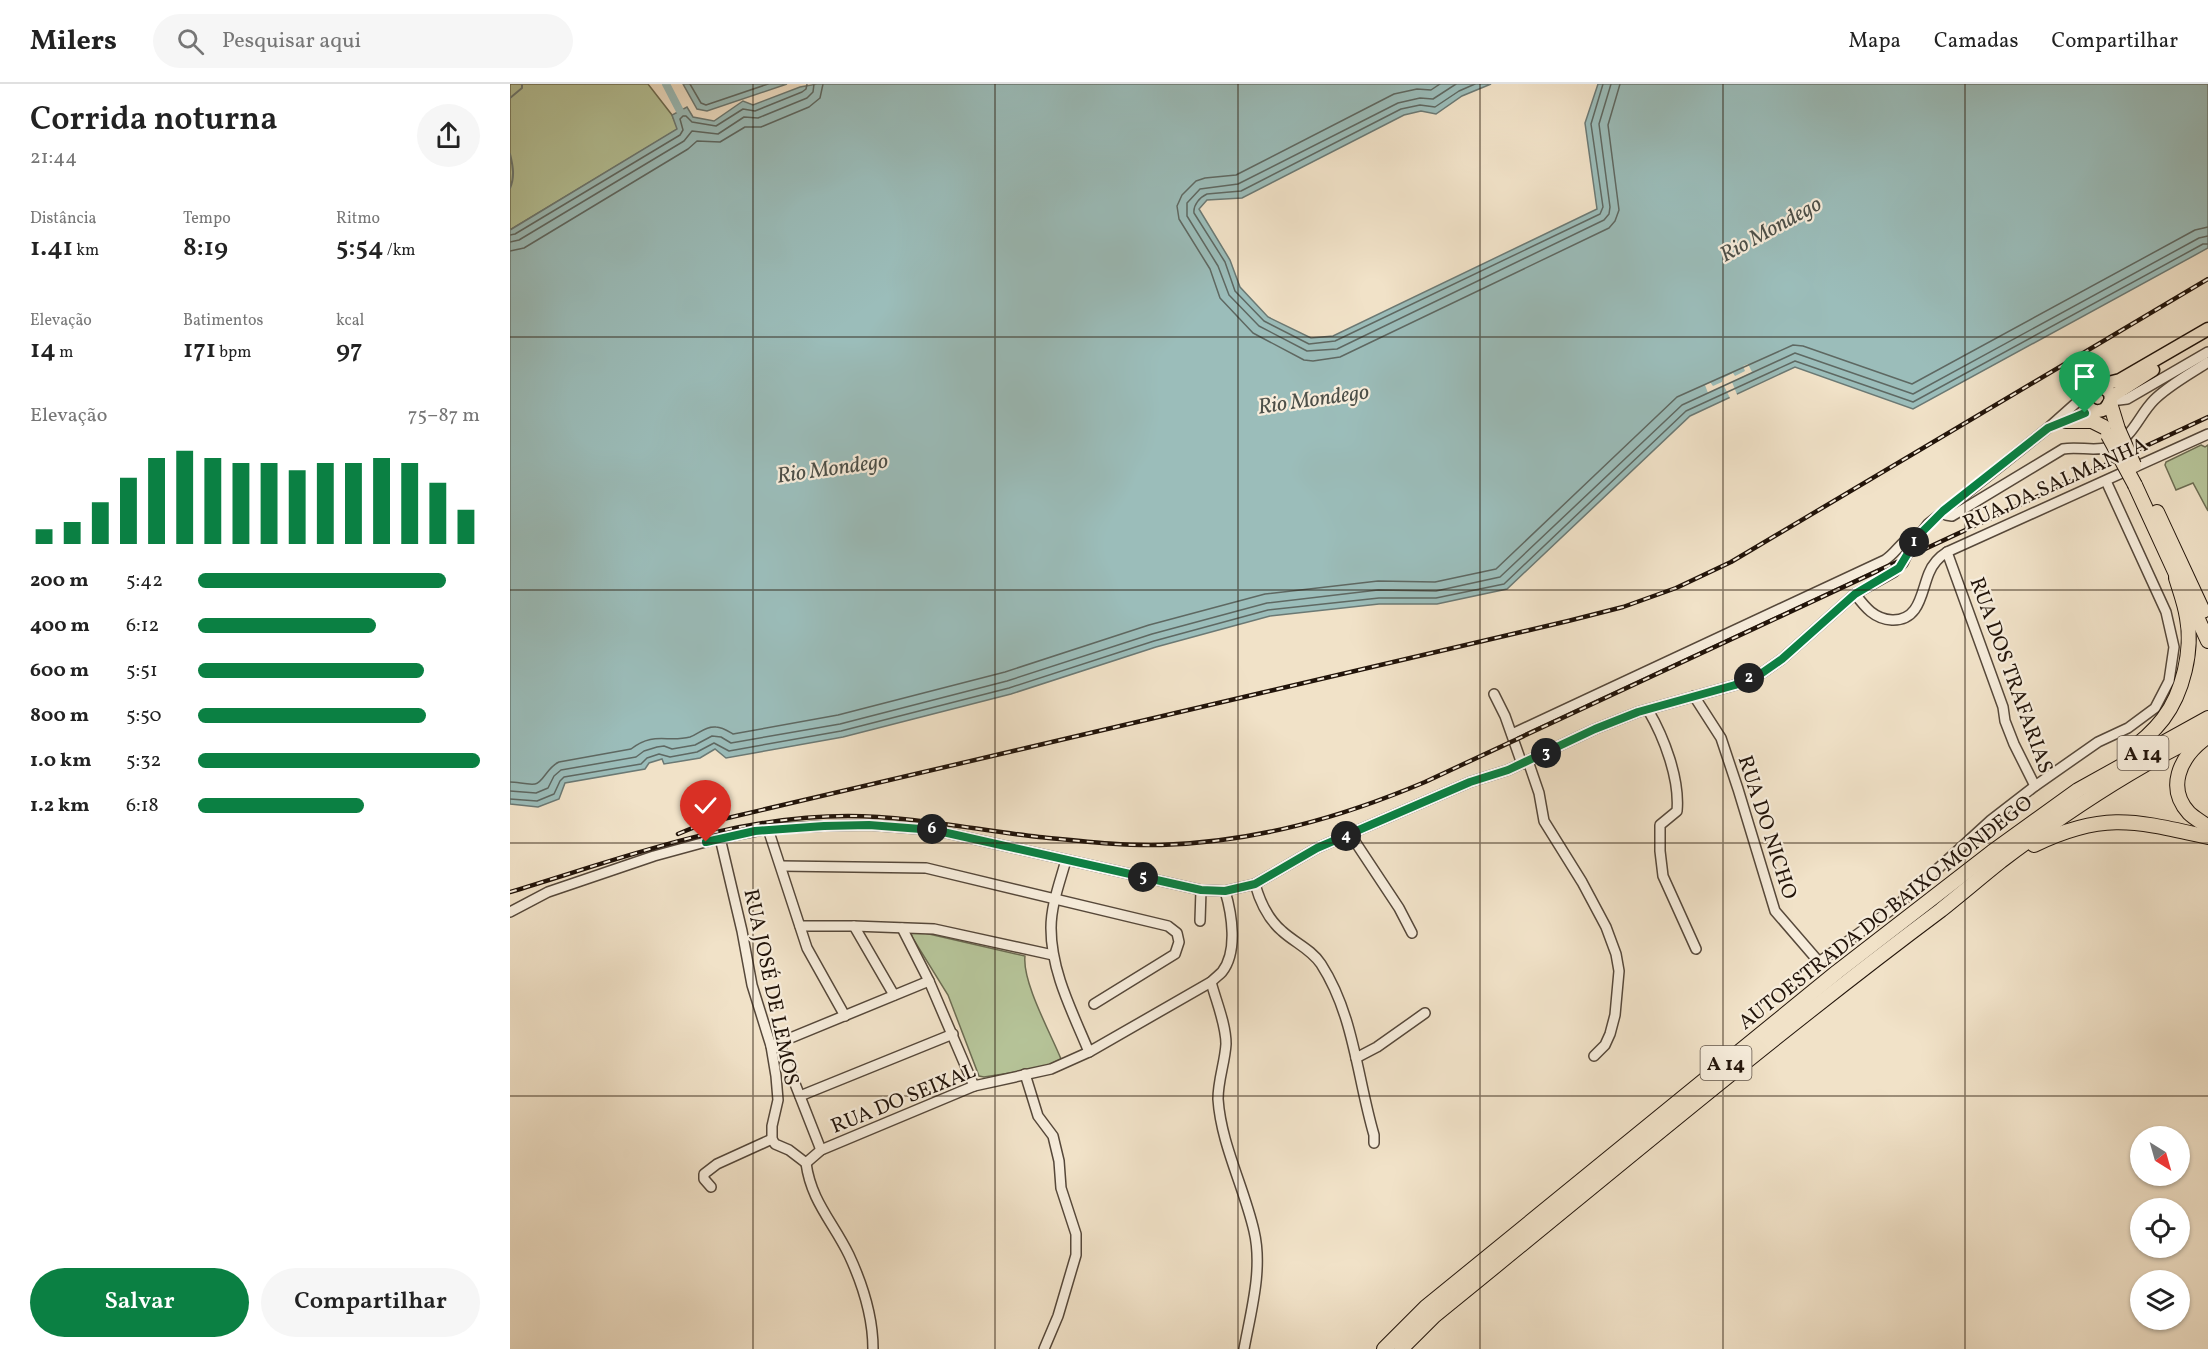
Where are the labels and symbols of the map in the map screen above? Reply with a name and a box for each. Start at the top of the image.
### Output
water label: Rio Mondego [1715,189,1828,271]
pin [2059,351,2110,413]
water label: Rio Mondego [1256,377,1371,424]
street label: RUA DA SALMANHA [1959,431,2153,538]
water label: Rio Mondego [775,446,890,493]
pin: 1 [1899,527,1929,557]
street label: RUA DOS TRAFARIAS [1962,573,2060,778]
pin: 2 [1734,663,1764,693]
road number: A 14 [2118,736,2168,770]
pin: 3 [1531,738,1561,768]
street label: RUA DO NICHO [1730,752,1803,903]
pin [680,780,731,842]
street label: AUTOESTRADA DO BAIXO MONDEGO [1733,789,2039,1037]
pin: 6 [917,814,947,844]
pin: 4 [1331,821,1361,851]
pin: 5 [1128,862,1158,892]
street label: RUA JOSÉ DE LEMOS [736,886,806,1088]
road number: A 14 [1700,1046,1752,1080]
street label: RUA DO SEIXAL [827,1057,980,1142]
north arrow [2130,1126,2190,1186]

